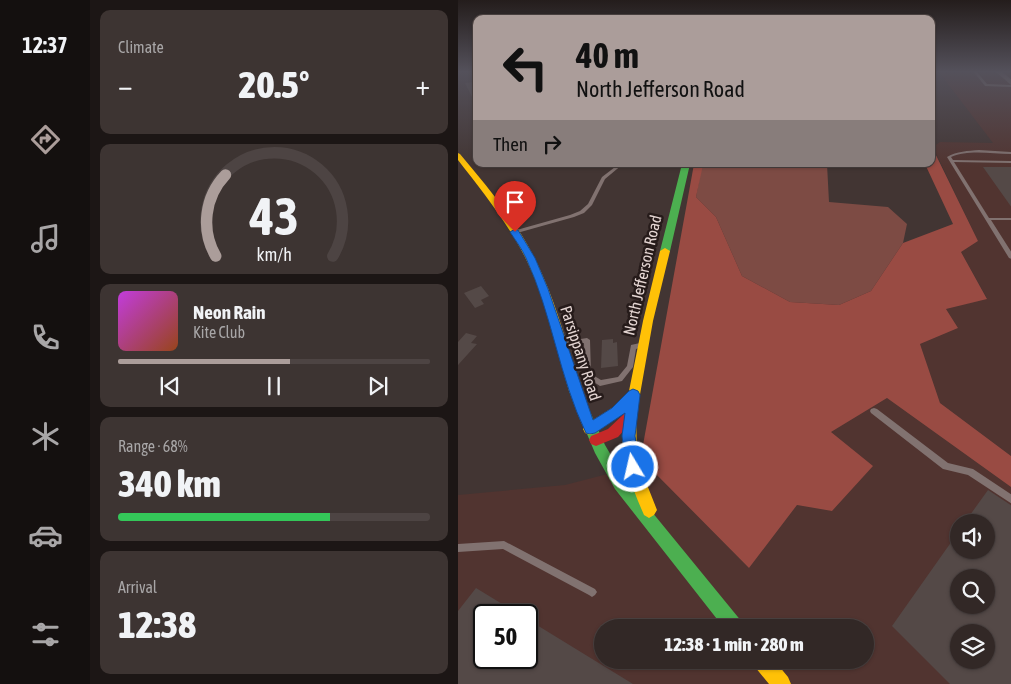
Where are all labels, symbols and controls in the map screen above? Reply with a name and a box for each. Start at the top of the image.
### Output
text: 12:37 [22,32,68,58]
icon: left [493,35,558,100]
text: 40 m [576,35,639,75]
text: Climate [118,38,164,56]
text: 20.5° [239,63,309,106]
text: − [118,69,133,101]
text: + [415,69,430,101]
text: North Jefferson Road [576,76,745,102]
icon: directions [28,122,63,157]
icon: right [538,130,566,158]
text: Then [493,133,528,155]
pin [494,181,536,232]
text: 43 [249,186,298,246]
icon: arrive [501,188,529,216]
street label: North Jefferson Road [619,213,665,337]
icon: music [28,221,63,256]
text: km/h [256,244,292,265]
text: Neon Rain [193,301,265,323]
street label: Parsippany Road [556,303,605,403]
icon: phone [28,320,63,355]
text: Kite Club [193,323,245,341]
icon: previous [156,372,184,400]
icon: pause [260,372,288,400]
icon: next [364,372,392,400]
icon: climate [28,419,63,454]
text: Range · 68% [118,437,188,455]
position arrow [606,440,658,492]
text: 340 km [118,462,221,505]
map controls [950,514,995,669]
button: sound [950,514,995,559]
icon: car [28,518,63,553]
button: search [950,569,995,614]
text: Arrival [118,578,157,596]
text: 12:38 [118,603,196,646]
speed limit sign: 50 [473,604,538,669]
icon: filters [28,617,63,652]
button: layers [950,624,995,669]
text: 12:38 · 1 min · 280 m [664,633,804,655]

